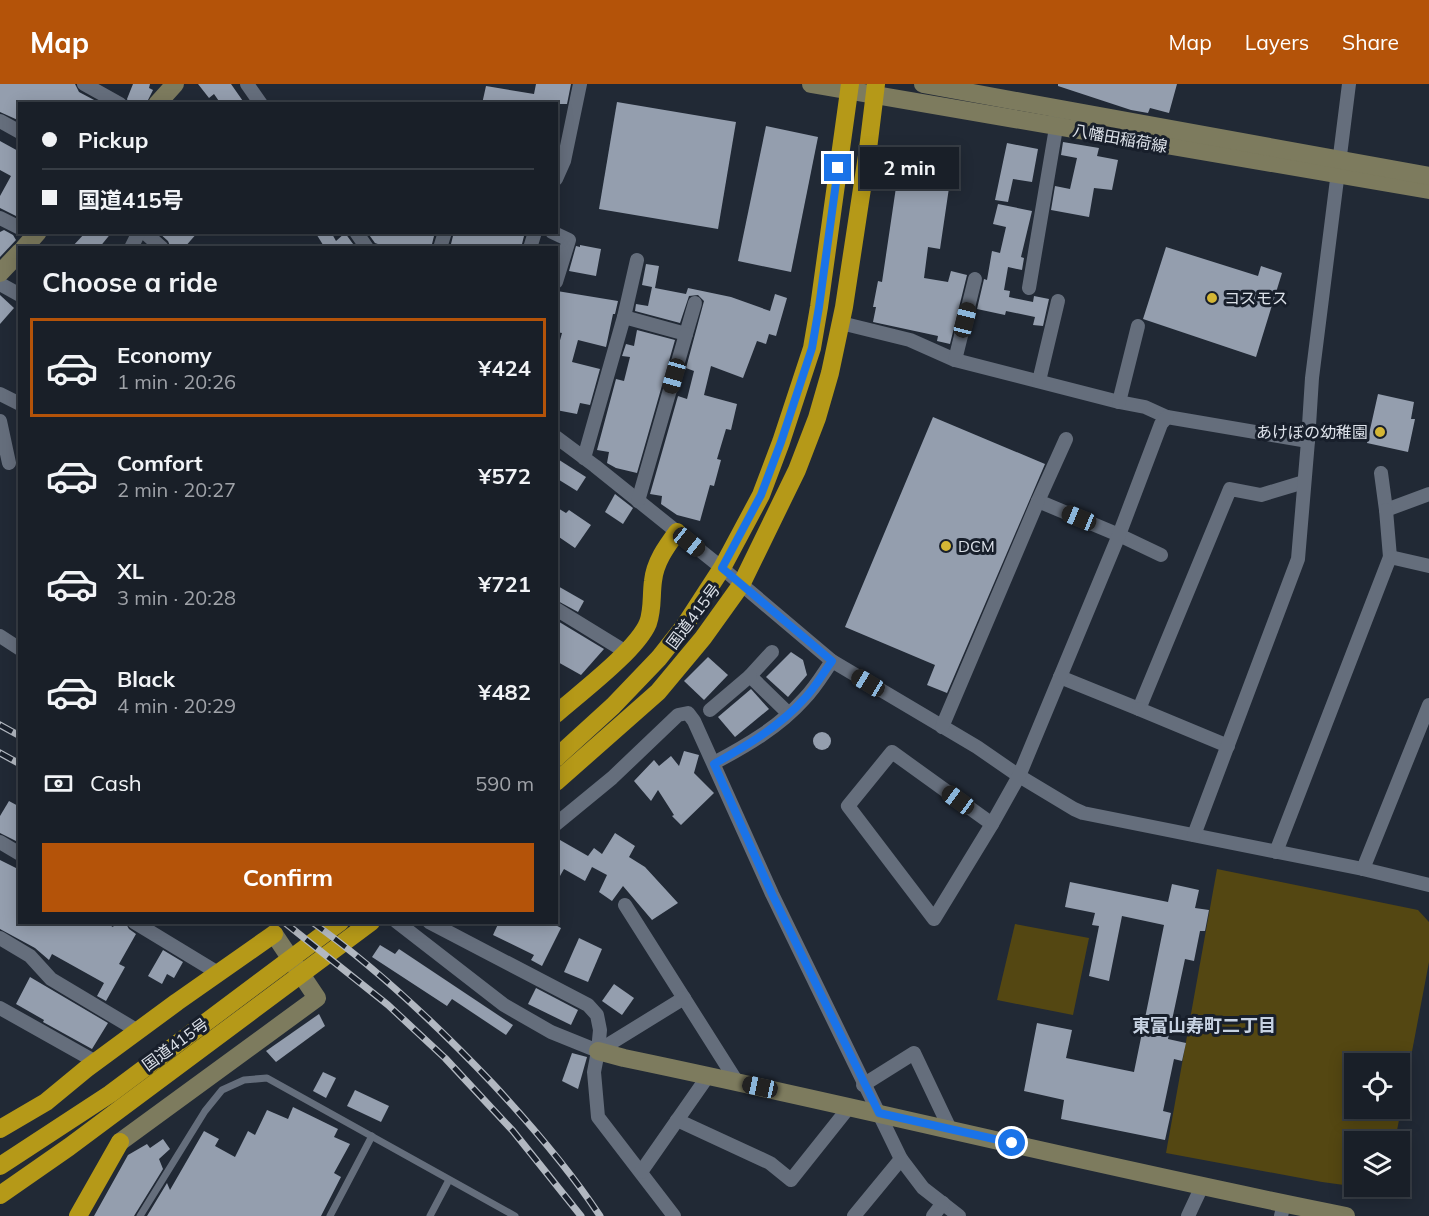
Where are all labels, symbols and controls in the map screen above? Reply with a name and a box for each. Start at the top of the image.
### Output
text: Map [30,25,89,60]
text: Map [1169,29,1212,55]
text: Layers [1245,29,1309,55]
text: Share [1342,29,1399,55]
street label: 八幡田稲荷線 [1071,120,1169,156]
text: Pickup [78,126,148,154]
callout: 2 min [859,147,958,189]
route end [824,154,851,181]
text: 2 min [883,155,936,180]
text: 国道415号 [78,186,184,214]
text: Choose a ride [42,265,218,299]
place label: コスモス [1224,288,1288,308]
marker: コスモス [1205,291,1219,305]
car [952,300,978,340]
icon: car [45,341,99,395]
text: Economy [117,341,212,369]
text: ¥424 [478,354,531,382]
car [660,356,688,396]
text: 1 min · 20:26 [117,369,236,394]
place label: あけぼの幼稚園 [1256,422,1368,442]
marker: あけぼの幼稚園 [1373,425,1387,439]
icon: car [45,449,99,503]
text: Comfort [117,449,203,477]
text: ¥572 [478,462,531,490]
text: 2 min · 20:27 [117,477,236,502]
car [1059,503,1099,533]
car [669,524,709,560]
place label: DCM [958,536,995,556]
marker: DCM [939,539,953,553]
icon: car [45,557,99,611]
text: XL [117,557,144,585]
text: ¥721 [478,570,531,598]
street label: 国道415号 [662,579,724,653]
text: 3 min · 20:28 [117,585,236,610]
icon: car [45,665,99,719]
text: Black [117,665,175,693]
car [848,666,888,700]
text: ¥482 [478,678,531,706]
text: 4 min · 20:29 [117,693,236,718]
icon: cash [42,767,75,800]
text: Cash [90,769,142,797]
text: 590 m [475,771,534,796]
car [938,782,978,818]
button: Confirm [42,843,534,912]
street label: 国道415号 [138,1013,212,1075]
district label: 東富山寿町二丁目 [1132,1014,1276,1037]
map controls [1344,1053,1410,1197]
button: locate [1344,1053,1410,1119]
car [741,1074,779,1100]
route start [998,1129,1025,1156]
button: layers [1344,1131,1410,1197]

